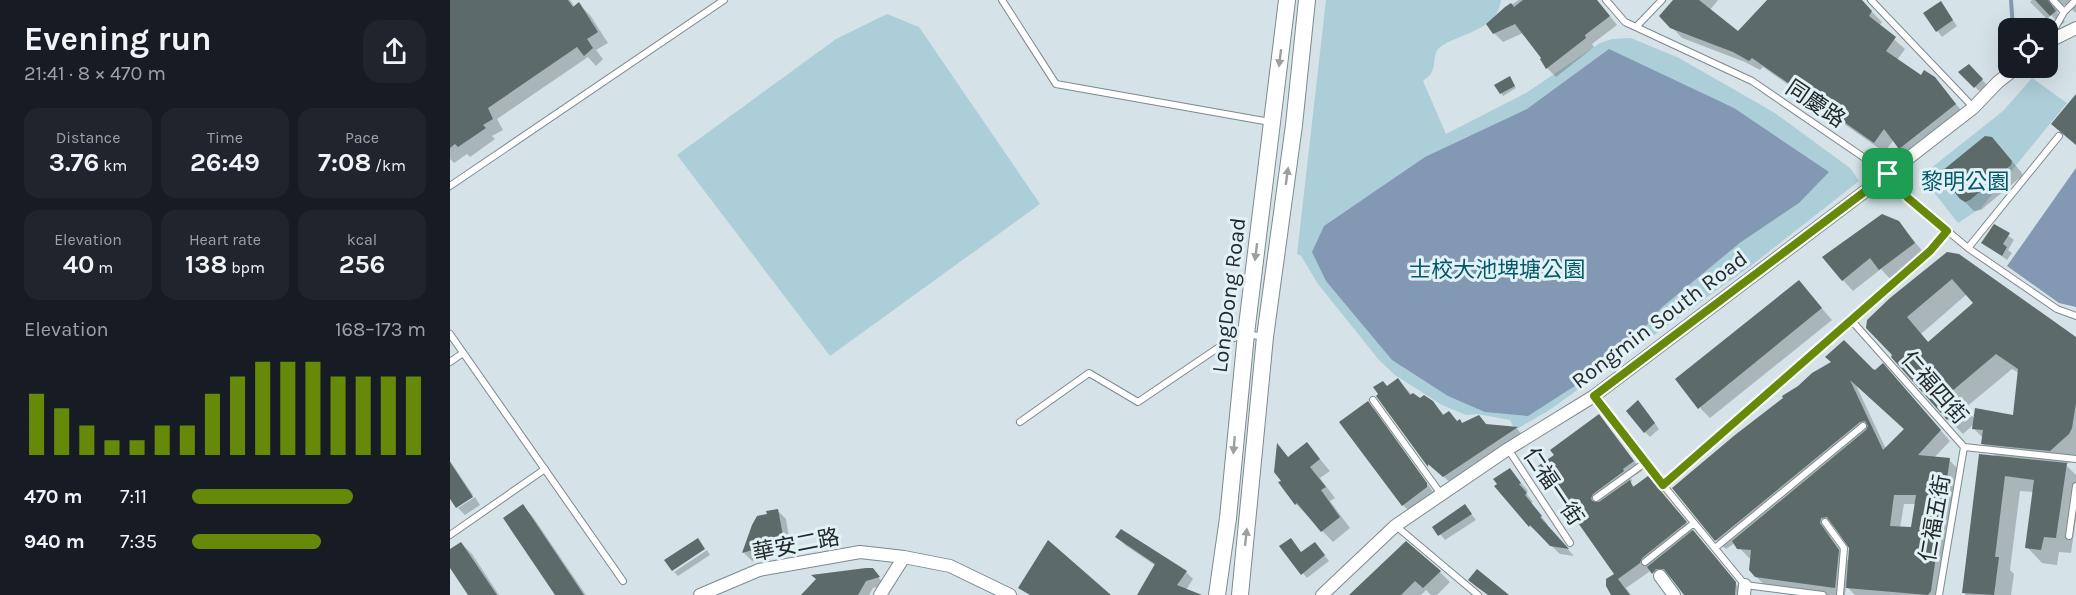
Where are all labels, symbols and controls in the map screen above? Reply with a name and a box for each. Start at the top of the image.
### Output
map controls [1998,18,2058,78]
button: locate [1998,18,2058,78]
text: Evening run [24,20,212,58]
button: share [363,20,426,83]
one-way arrow [1275,49,1284,68]
text: 21:41 · 8 × 470 m [24,62,166,85]
street label: 同慶路 [1781,75,1850,133]
text: Distance [56,128,120,147]
text: Time [207,128,243,147]
text: Pace [345,128,379,147]
text: 3.76 [49,147,99,178]
text: 26:49 [190,147,260,178]
text: 7:08 [318,147,371,178]
pin [1862,148,1913,199]
text: km [99,156,127,175]
text: /km [371,156,406,175]
icon: arrive [1871,157,1904,190]
one-way arrow [1282,167,1291,186]
park label: 黎明公園 [1921,169,2009,195]
street label: LongDong Road [1207,216,1251,374]
text: Elevation [54,230,122,249]
text: Heart rate [189,230,261,249]
text: kcal [347,230,377,249]
one-way arrow [1251,242,1261,261]
street label: Rongmin South Road [1567,245,1752,394]
text: 40 [63,249,95,280]
text: 138 [185,249,227,280]
text: 256 [339,249,385,280]
park label: 士校大池埤塘公園 [1409,257,1585,283]
text: m [95,258,113,277]
text: bpm [227,258,265,277]
text: Elevation [24,318,109,341]
text: 168–173 m [335,318,426,341]
street label: 仁福四街 [1896,346,1973,429]
one-way arrow [1229,436,1239,455]
street label: 仁福一街 [1518,443,1589,530]
street label: 仁福五街 [1915,473,1955,564]
text: 470 m [24,485,83,508]
text: 7:11 [120,485,147,508]
street label: 華安二路 [751,524,842,566]
one-way arrow [1241,527,1251,546]
text: 940 m [24,530,85,553]
text: 7:35 [120,530,157,553]

